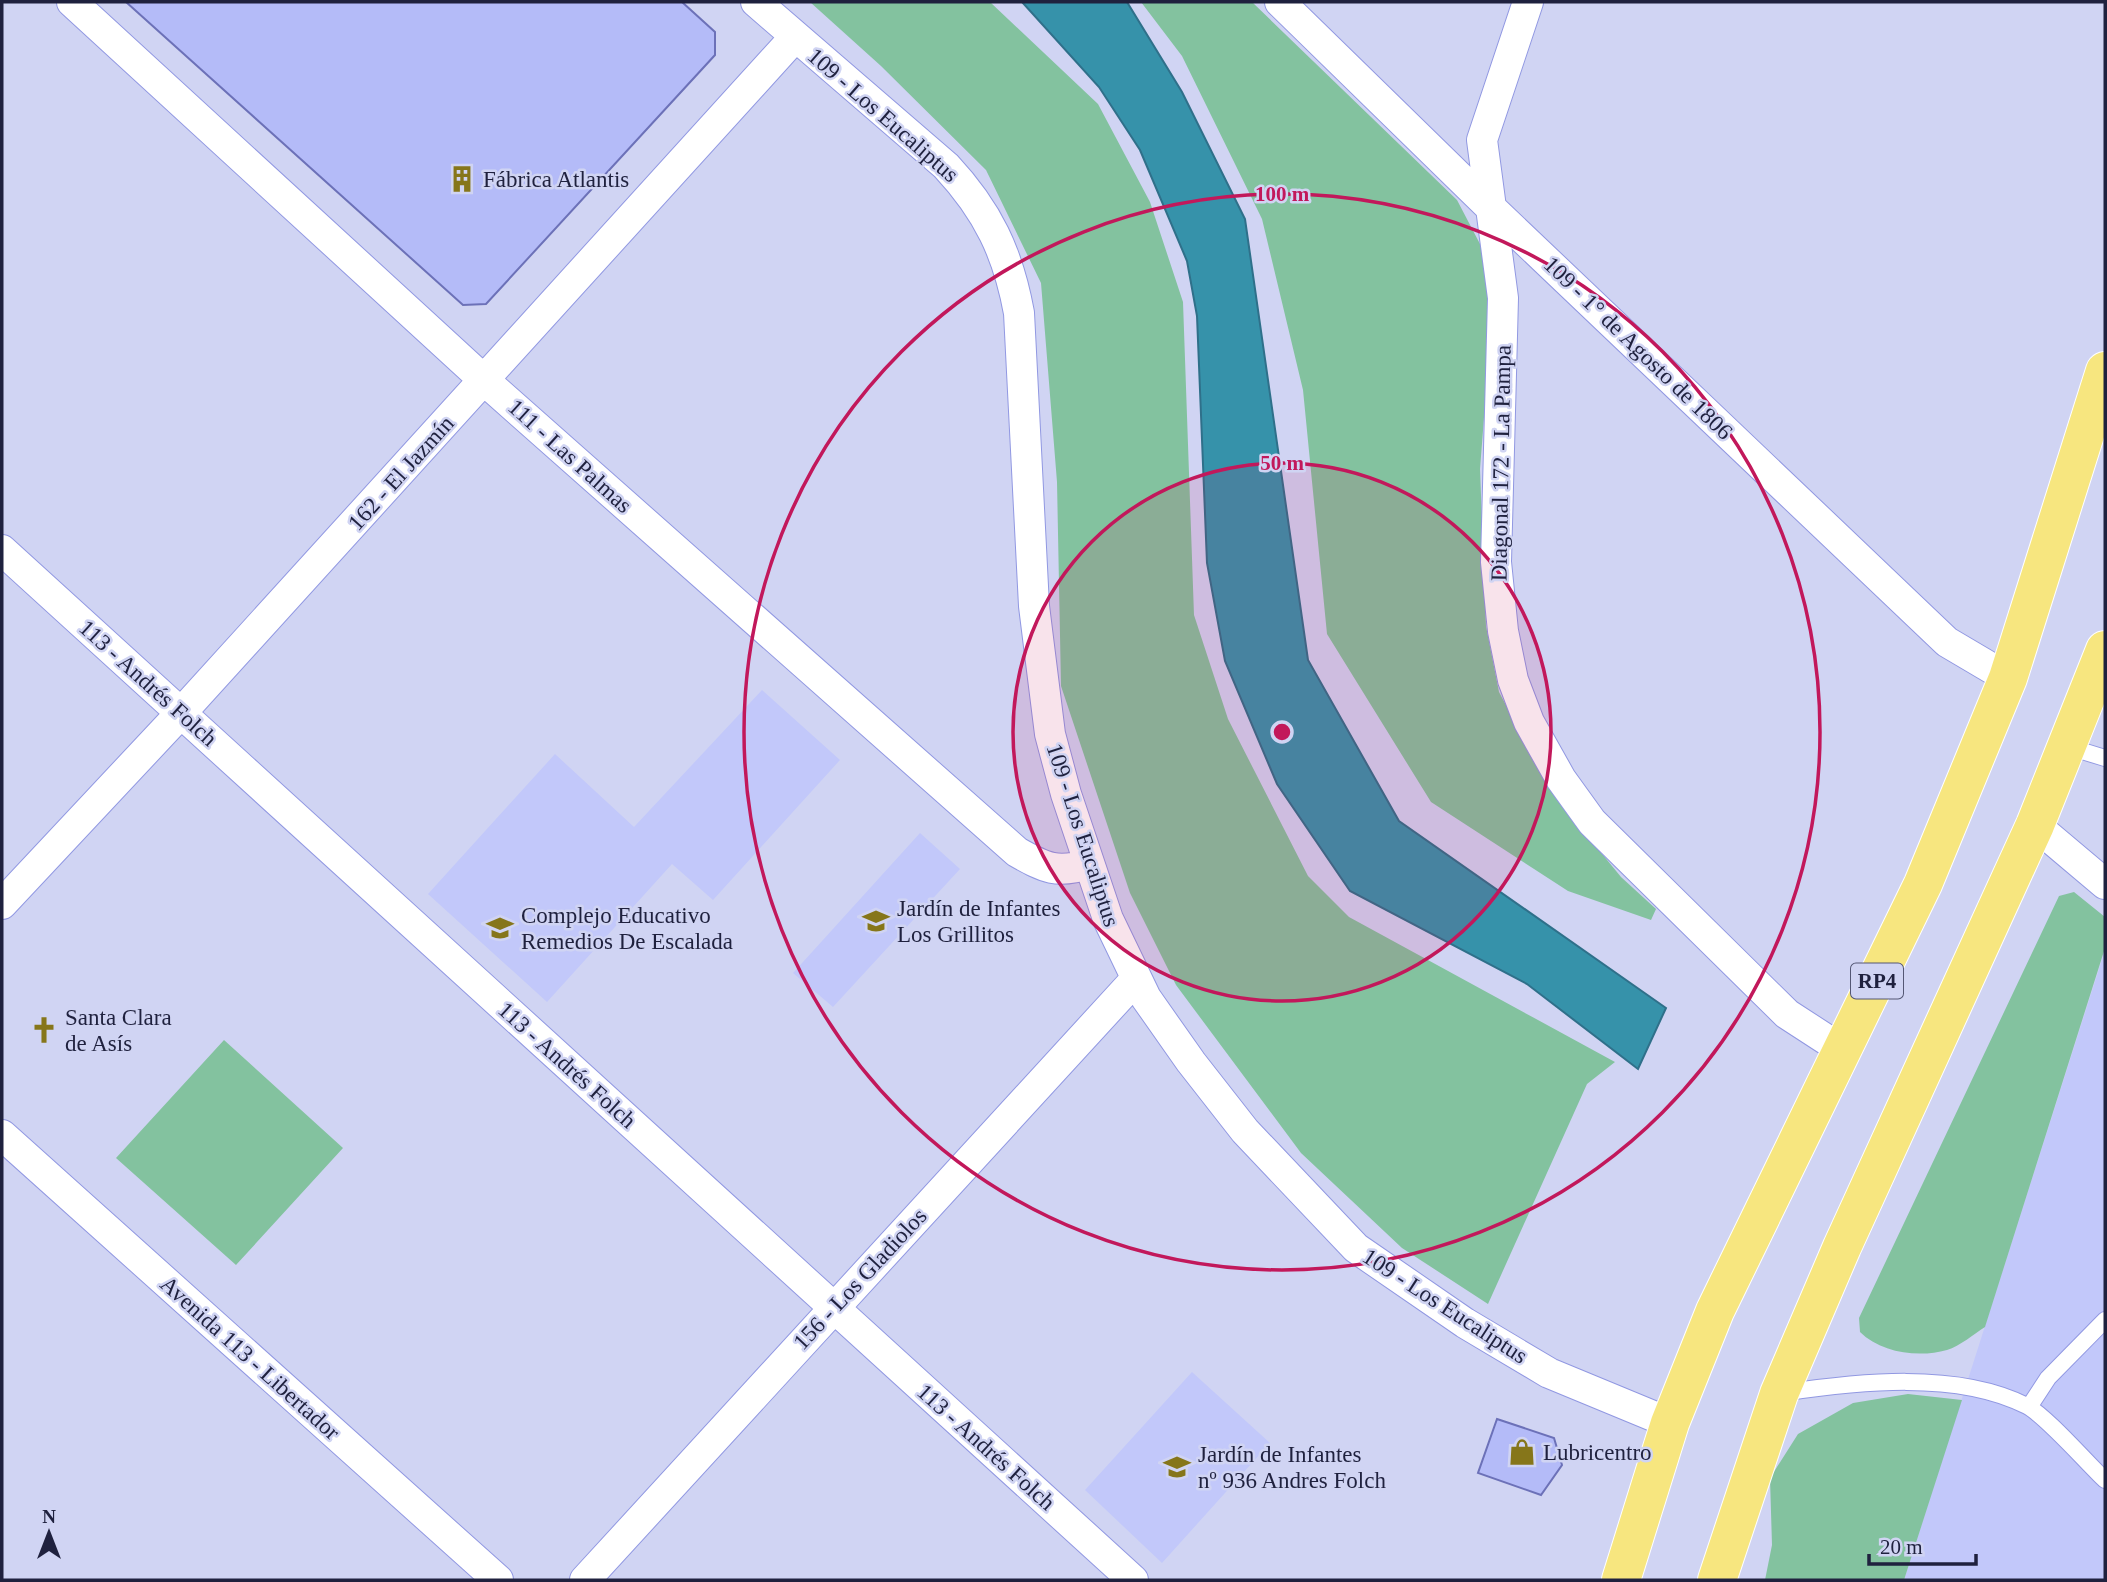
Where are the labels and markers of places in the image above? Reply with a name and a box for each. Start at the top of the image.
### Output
building icon: Fábrica Atlantis [447,164,477,194]
place label: Fábrica Atlantis [483,167,629,192]
centre of rings [1270,720,1294,744]
place label: Jardín de Infantes Los Grillitos [897,896,1061,947]
place label: Complejo Educativo Remedios De Escalada [521,903,733,954]
school or university icon: Jardín de Infantes Los Grillitos [861,906,891,936]
school or university icon: Complejo Educativo Remedios De Escalada [485,913,515,943]
place label: Santa Clara de Asís [65,1005,172,1056]
church icon: Santa Clara de Asís [29,1015,59,1045]
shop icon: Lubricentro [1507,1437,1537,1467]
place label: Lubricentro [1543,1440,1652,1465]
place label: Jardín de Infantes nº 936 Andres Folch [1198,1442,1386,1493]
school or university icon: Jardín de Infantes nº 936 Andres Folch [1162,1452,1192,1482]

